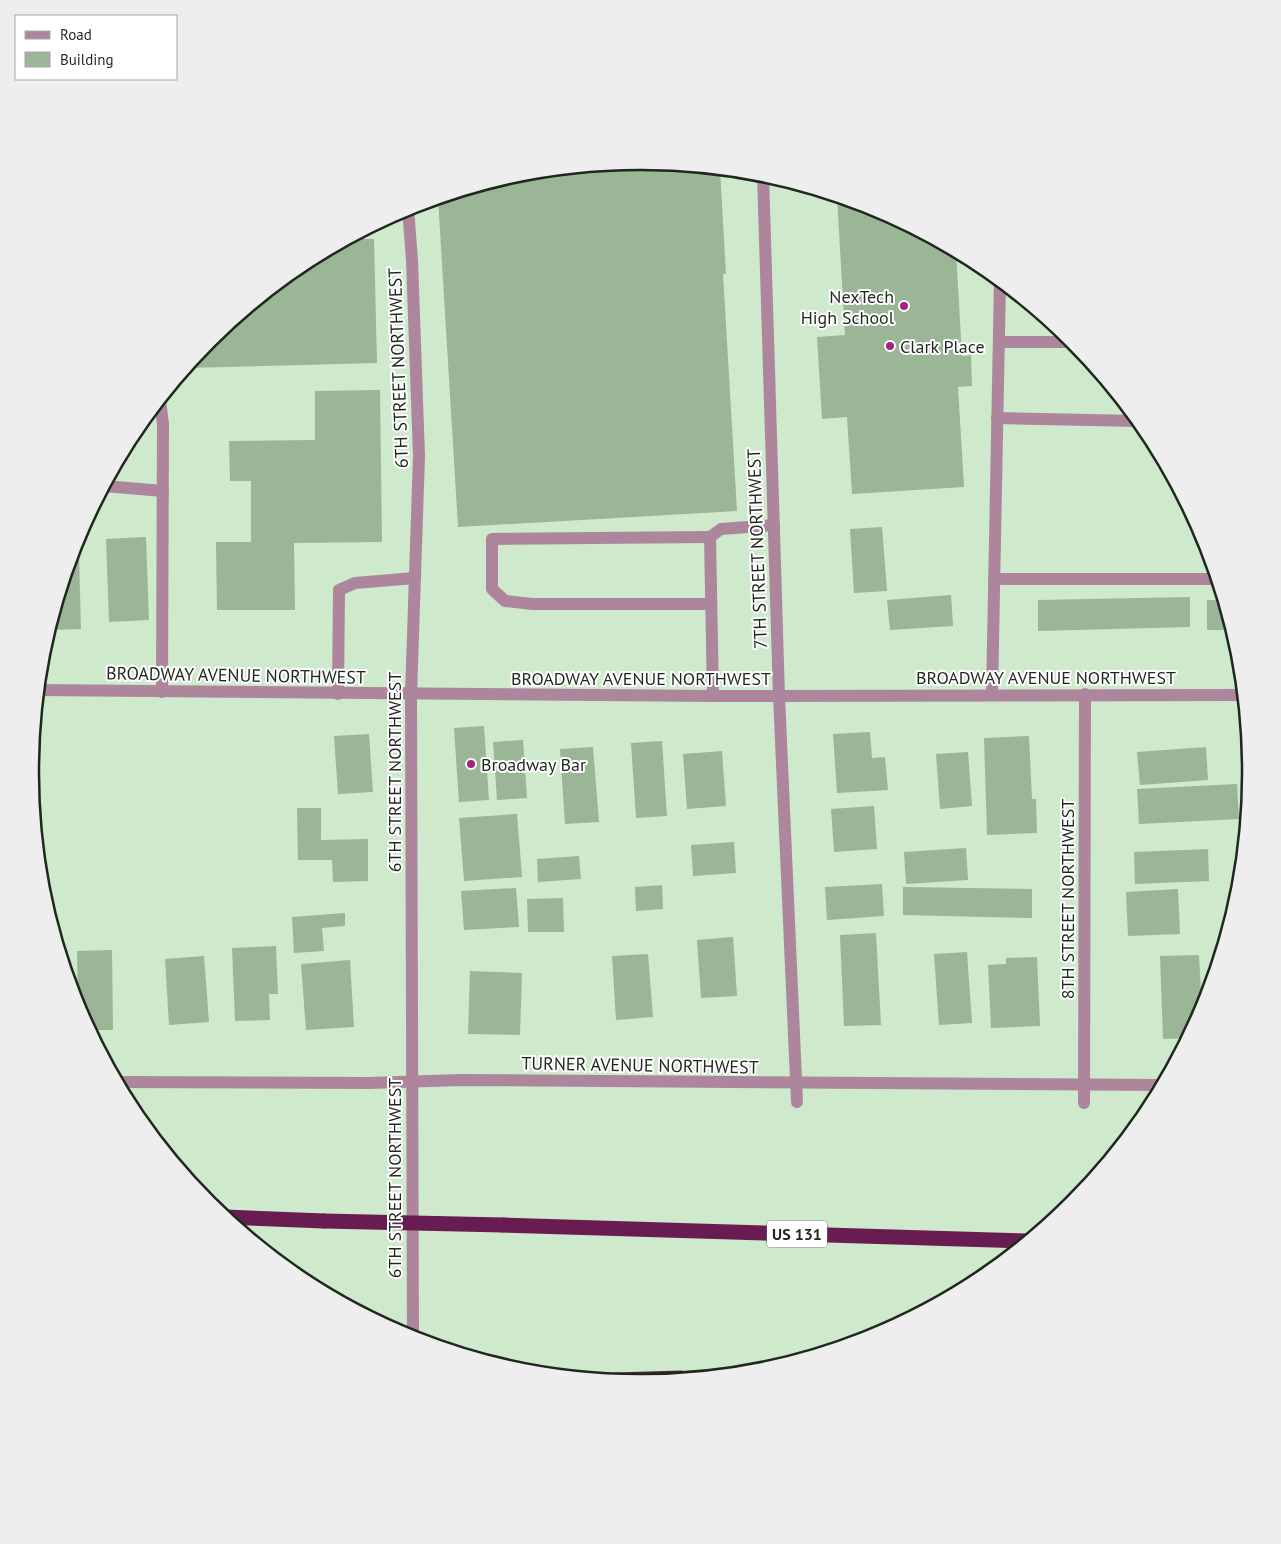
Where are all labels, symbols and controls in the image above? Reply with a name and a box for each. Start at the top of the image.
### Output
legend [15,15,178,80]
text: Road [60,25,92,44]
text: Building [60,50,114,69]
street label: 6TH STREET NORTHWEST [383,267,413,469]
place label: NexTech High School [801,285,895,329]
marker: NexTech High School [898,300,910,312]
place label: Clark Place [900,335,985,358]
marker: Clark Place [884,340,896,352]
street label: 7TH STREET NORTHWEST [742,448,772,650]
street label: BROADWAY AVENUE NORTHWEST [106,661,366,689]
street label: BROADWAY AVENUE NORTHWEST [916,666,1176,689]
street label: BROADWAY AVENUE NORTHWEST [511,667,771,690]
street label: 6TH STREET NORTHWEST [383,672,406,872]
place label: Broadway Bar [481,753,586,776]
marker: Broadway Bar [465,758,477,770]
street label: 8TH STREET NORTHWEST [1056,799,1079,999]
street label: TURNER AVENUE NORTHWEST [521,1051,759,1079]
street label: 6TH STREET NORTHWEST [383,1078,406,1278]
road number: US 131 [767,1220,827,1248]

